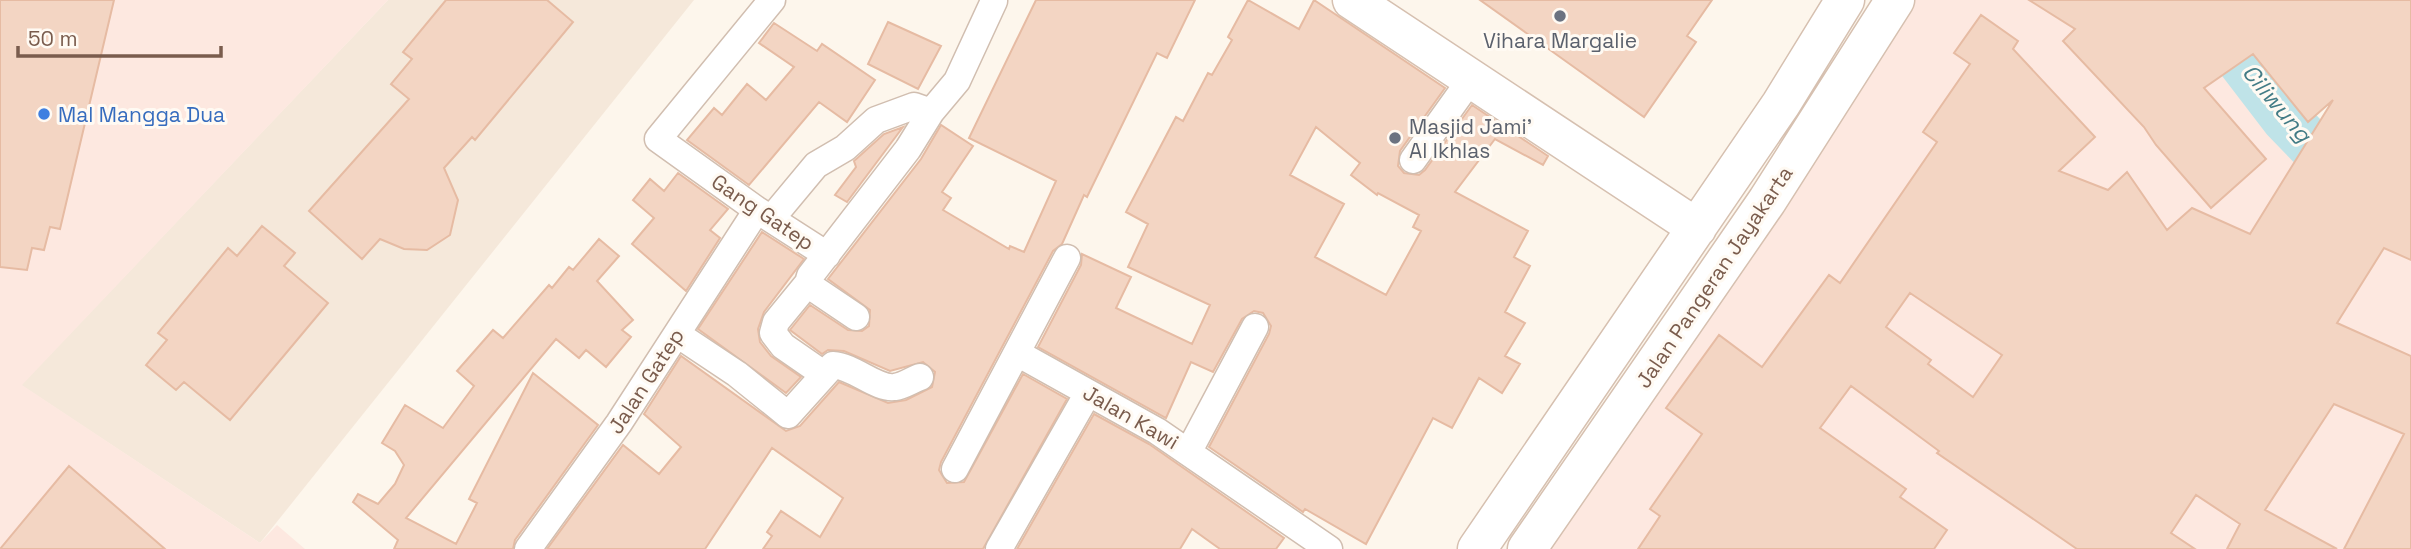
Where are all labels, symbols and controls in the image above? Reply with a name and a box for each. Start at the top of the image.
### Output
marker: Vihara Margalie [1552,8,1568,24]
scale bar [18,14,220,58]
text: 50 m [28,25,78,52]
place label: Vihara Margalie [1483,27,1637,54]
water label: Ciliwung [2236,58,2319,149]
place label: Mal Mangga Dua [58,101,225,128]
marker: Mal Mangga Dua [36,106,52,122]
place label: Masjid Jami' Al Ikhlas [1409,113,1532,164]
marker: Masjid Jami' Al Ikhlas [1387,130,1403,146]
street label: Jalan Pangeran Jayakarta [1630,161,1798,393]
street label: Gang Gatep [706,168,820,256]
street label: Jalan Gatep [602,323,690,439]
street label: Jalan Kawi [1078,379,1184,455]

